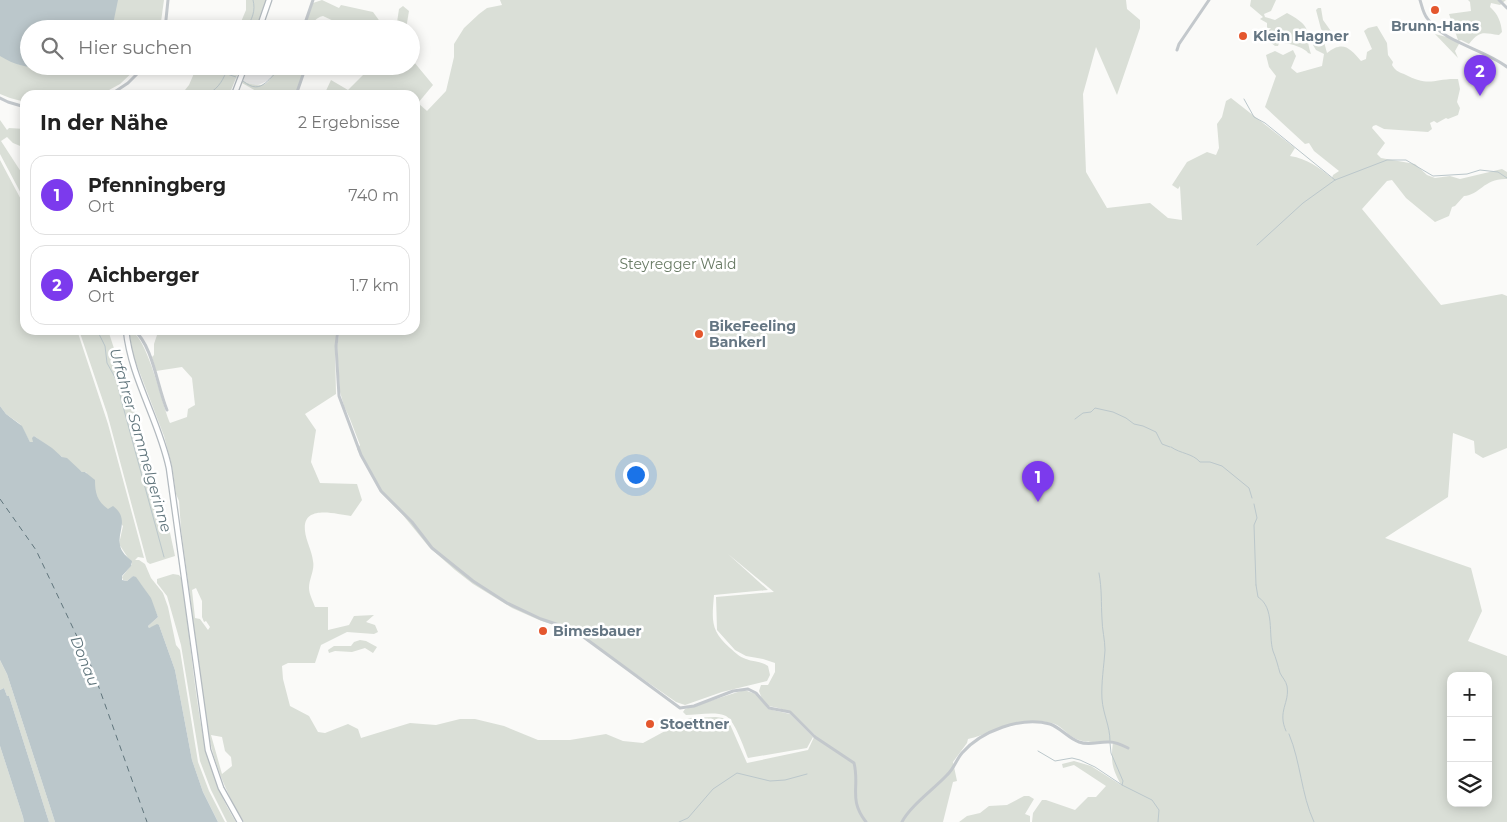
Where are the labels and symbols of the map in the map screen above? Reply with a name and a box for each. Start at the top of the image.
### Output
marker: Brunn-Hans [1429,4,1441,16]
place label: Brunn-Hans [1391,17,1480,35]
place label: Klein Hagner [1253,27,1349,45]
marker: Klein Hagner [1237,30,1249,42]
pin: 2 [1464,55,1496,96]
park label: Steyregger Wald [619,255,737,273]
place label: BikeFeeling Bankerl [709,317,796,351]
marker: BikeFeeling Bankerl [693,328,705,340]
water label: Urfahrer Sammelgerinne [106,346,176,534]
pin: 1 [1022,461,1054,502]
your location [623,462,649,488]
place label: Bimesbauer [553,622,642,640]
marker: Bimesbauer [537,625,549,637]
water label: Donau [66,633,104,689]
place label: Stoettner [660,715,729,733]
marker: Stoettner [644,718,656,730]

